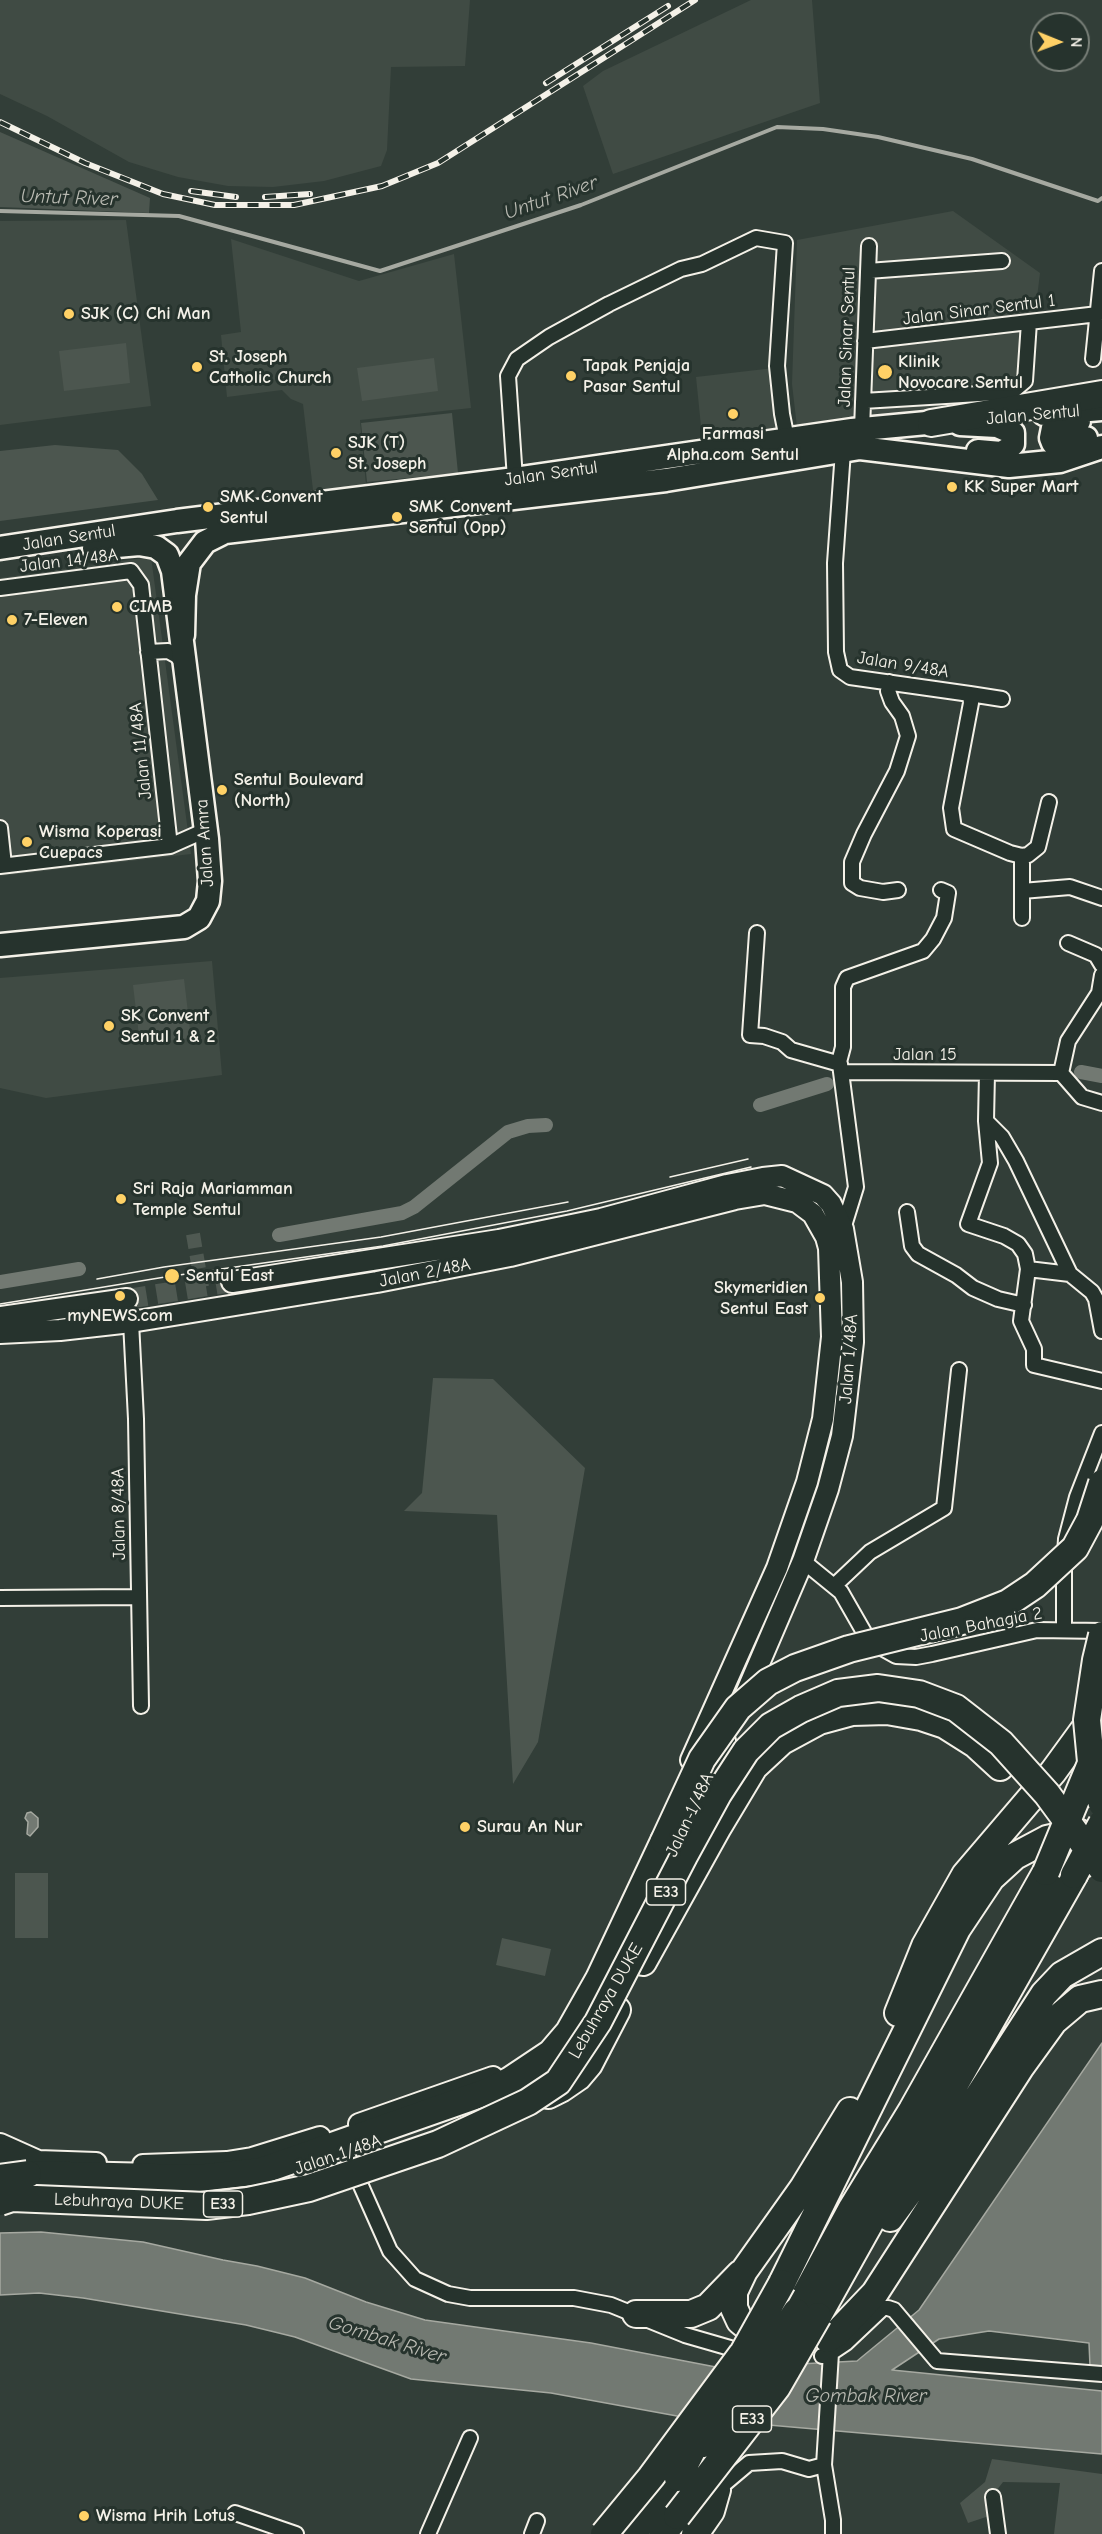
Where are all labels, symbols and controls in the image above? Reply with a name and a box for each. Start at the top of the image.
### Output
north arrow [1030,12,1090,72]
text: N [1067,37,1085,48]
water label: Untut River [501,171,601,225]
water label: Untut River [20,184,118,212]
street label: Jalan Sinar Sentul [834,267,860,407]
street label: Jalan Sinar Sentul 1 [902,290,1056,330]
place label: SJK (C) Chi Man [81,303,210,325]
marker: SJK (C) Chi Man [62,307,76,321]
place label: St. Joseph Catholic Church [209,346,331,388]
place label: Klinik Novocare Sentul [898,351,1023,394]
place label: Tapak Penjaja Pasar Sentul [583,355,690,398]
marker: St. Joseph Catholic Church [190,360,204,374]
marker: Klinik Novocare Sentul [876,363,894,381]
marker: Tapak Penjaja Pasar Sentul [564,369,578,383]
street label: Jalan Sentul [985,400,1081,430]
marker: Farmasi Alpha.com Sentul [726,407,740,421]
place label: Farmasi Alpha.com Sentul [667,423,799,466]
place label: SJK (T) St. Joseph [348,432,427,474]
marker: SJK (T) St. Joseph [329,446,343,460]
street label: Jalan Sentul [503,457,599,491]
place label: KK Super Mart [964,476,1079,498]
marker: KK Super Mart [945,480,959,494]
place label: SMK Convent Sentul [220,486,323,528]
place label: SMK Convent Sentul (Opp) [409,496,512,538]
marker: SMK Convent Sentul [201,500,215,514]
marker: SMK Convent Sentul (Opp) [390,510,404,524]
street label: Jalan Sentul [21,520,117,556]
street label: Jalan 14/48A [19,544,119,578]
place label: CIMB [129,596,173,618]
marker: CIMB [110,600,124,614]
place label: 7-Eleven [24,609,88,631]
marker: 7-Eleven [5,613,19,627]
street label: Jalan 9/48A [856,647,950,683]
street label: Jalan 11/48A [125,702,157,800]
place label: Sentul Boulevard (North) [234,769,364,812]
marker: Sentul Boulevard (North) [215,783,229,797]
street label: Jalan Amra [191,798,219,888]
place label: Wisma Koperasi Cuepacs [39,821,162,864]
marker: Wisma Koperasi Cuepacs [20,835,34,849]
place label: SK Convent Sentul 1 & 2 [121,1005,215,1048]
marker: SK Convent Sentul 1 & 2 [102,1019,116,1033]
street label: Jalan 15 [893,1044,957,1066]
place label: Sri Raja Mariamman Temple Sentul [133,1178,293,1220]
marker: Sri Raja Mariamman Temple Sentul [114,1192,128,1206]
street label: Jalan 2/48A [378,1254,472,1292]
place label: Sentul East [186,1265,274,1287]
marker: Sentul East [163,1267,181,1285]
place label: Skymeridien Sentul East [714,1277,808,1320]
marker: myNEWS.com [113,1289,127,1303]
marker: Skymeridien Sentul East [813,1291,827,1305]
place label: myNEWS.com [67,1305,173,1327]
street label: Jalan 1/48A [835,1313,863,1405]
street label: Jalan 8/48A [107,1468,131,1560]
street label: Jalan Bahagia 2 [918,1603,1044,1647]
street label: Jalan 1/48A [661,1770,719,1860]
place label: Surau An Nur [477,1816,582,1838]
marker: Surau An Nur [458,1820,472,1834]
road number: E33 [646,1879,686,1905]
street label: Lebuhraya DUKE [564,1939,648,2063]
street label: Jalan 1/48A [292,2130,384,2180]
street label: Lebuhraya DUKE [54,2189,184,2215]
road number: E33 [204,2191,242,2217]
water label: Gombak River [325,2311,449,2369]
water label: Gombak River [805,2384,927,2408]
road number: E33 [732,2406,771,2432]
place label: Wisma Hrih Lotus [96,2505,235,2527]
marker: Wisma Hrih Lotus [77,2509,91,2523]

